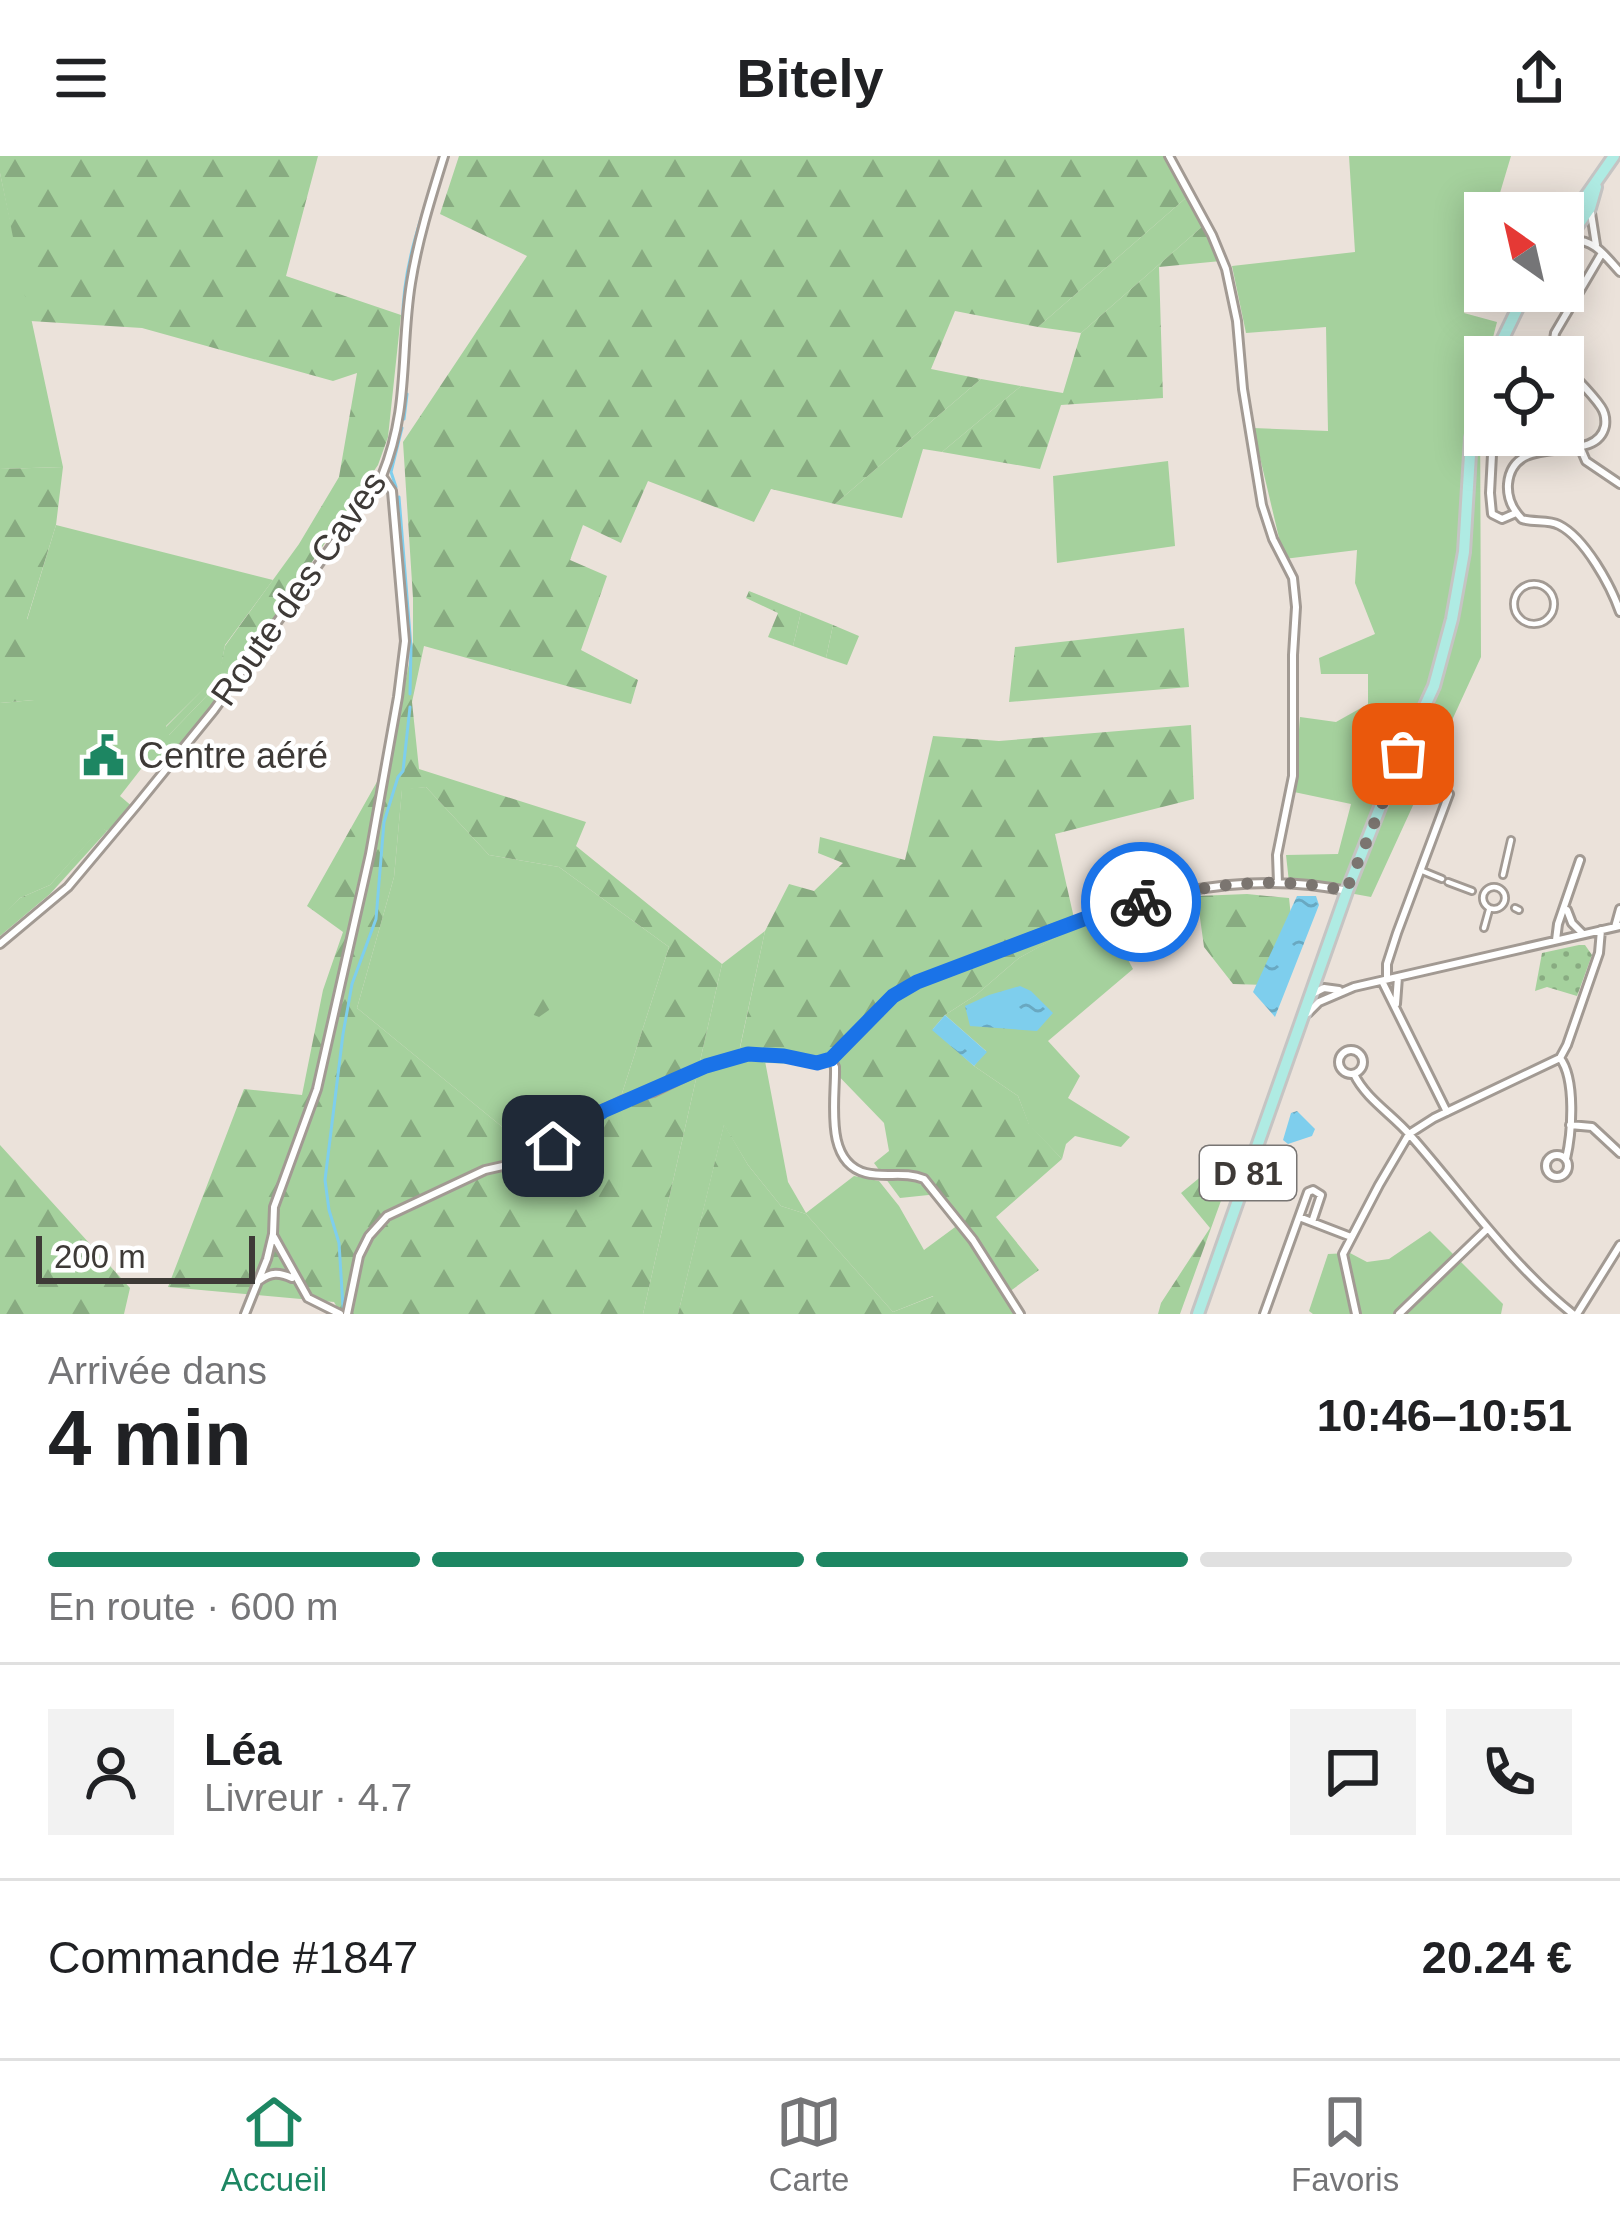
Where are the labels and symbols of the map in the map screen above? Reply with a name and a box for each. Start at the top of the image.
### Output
north arrow [1464,192,1584,312]
street label: Route des Caves [202,463,394,713]
pin [1352,703,1454,805]
public building icon: Centre aéré [81,732,127,778]
place label: Centre aéré [138,735,328,776]
courier [1081,842,1201,962]
pin [502,1095,604,1197]
road number: D 81 [1200,1146,1296,1200]
scale bar [36,1230,255,1283]

